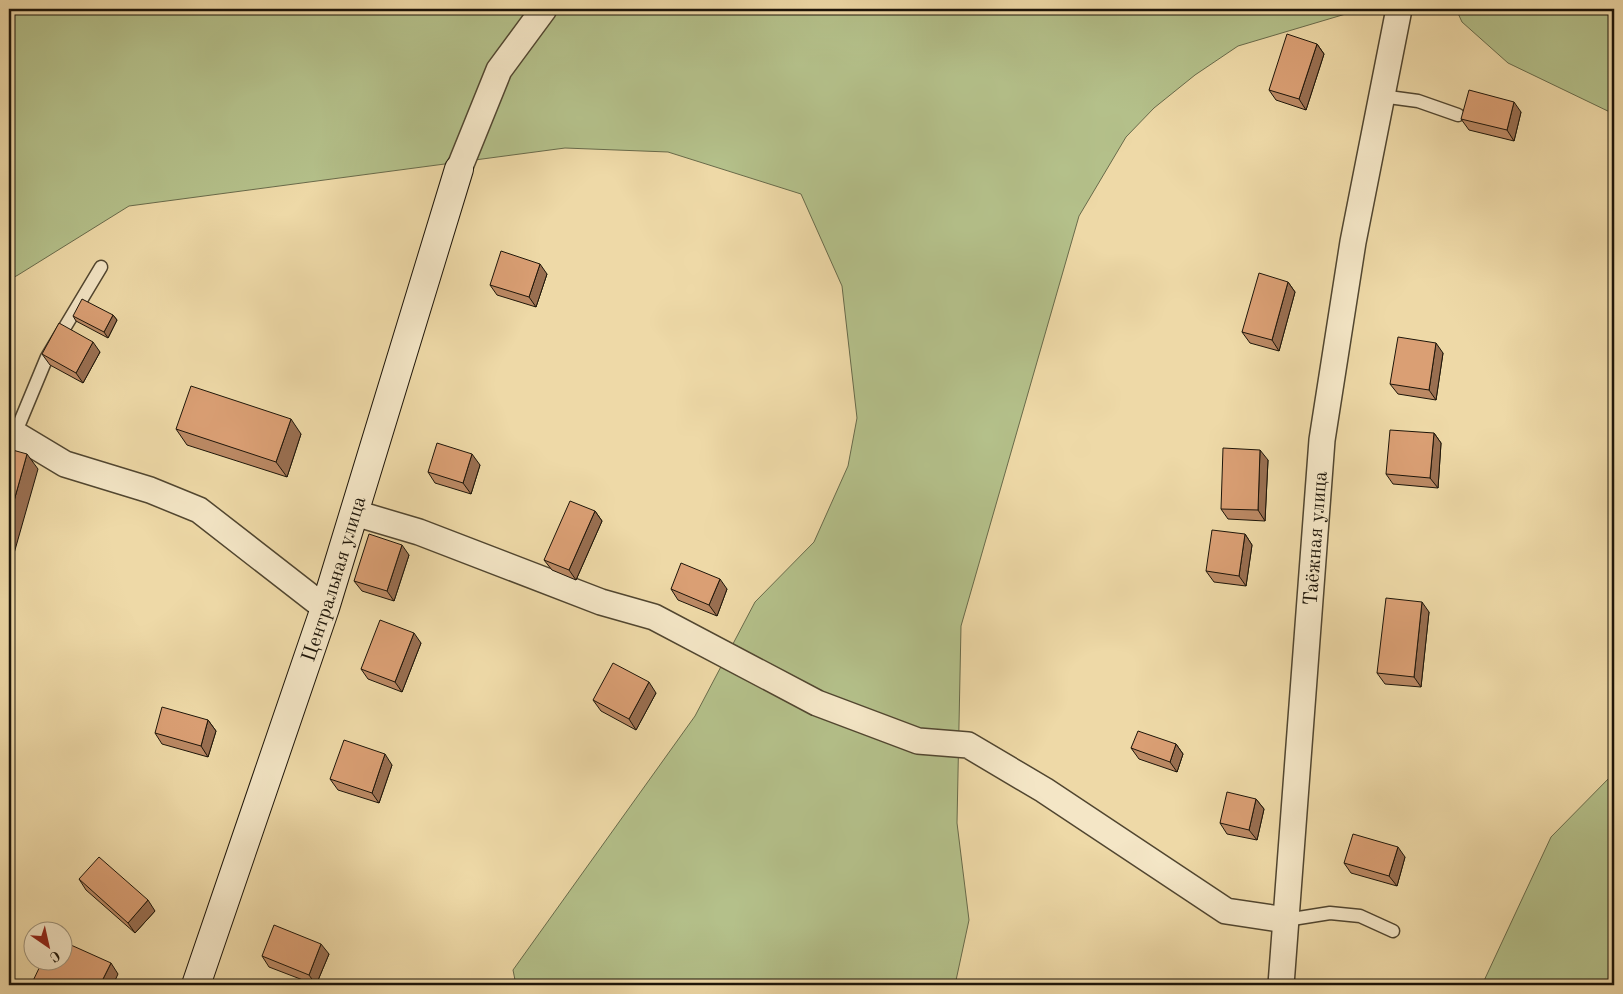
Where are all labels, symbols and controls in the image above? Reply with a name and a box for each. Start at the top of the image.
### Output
street label: Таёжная улица [1302,470,1332,606]
street label: Центральная улица [299,494,371,665]
north arrow [22,922,72,972]
text: С [47,948,62,964]

